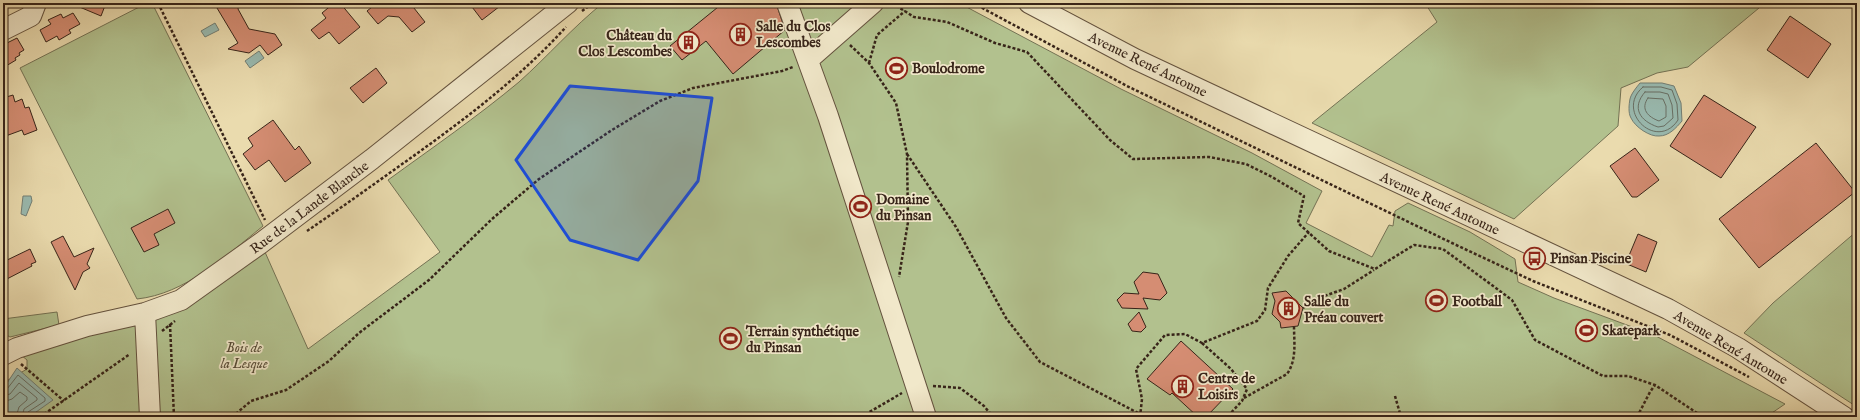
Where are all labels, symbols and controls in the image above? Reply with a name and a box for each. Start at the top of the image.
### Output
place label: Salle du Clos Lescombes [756,18,830,52]
building icon: Salle du Clos Lescombes [727,21,753,47]
place label: Château du Clos Lescombes [578,27,673,61]
street label: Avenue René Antoune [1084,28,1210,102]
building icon: Château du Clos Lescombes [675,30,701,56]
sports icon: Boulodrome [884,55,910,81]
place label: Boulodrome [912,60,985,78]
street label: Rue de la Lande Blanche [247,157,373,258]
street label: Avenue René Antoune [1376,168,1503,240]
place label: Domaine du Pinsan [876,191,932,225]
sports icon: Domaine du Pinsan [847,194,873,220]
bus stop icon: Pinsan Piscine [1522,245,1548,271]
place label: Pinsan Piscine [1550,250,1632,268]
sports icon: Football [1424,288,1450,314]
place label: Salle du Préau couvert [1304,293,1383,327]
place label: Football [1452,293,1503,311]
building icon: Salle du Préau couvert [1275,296,1301,322]
street label: Avenue René Antoune [1669,306,1791,389]
sports icon: Skatepark [1573,317,1599,343]
place label: Skatepark [1602,322,1661,340]
place label: Terrain synthétique du Pinsan [745,323,860,357]
sports icon: Terrain synthétique du Pinsan [717,326,743,352]
park label: Bois de la Lesque [220,339,268,373]
place label: Centre de Loisirs [1198,370,1256,404]
building icon: Centre de Loisirs [1170,373,1196,399]

